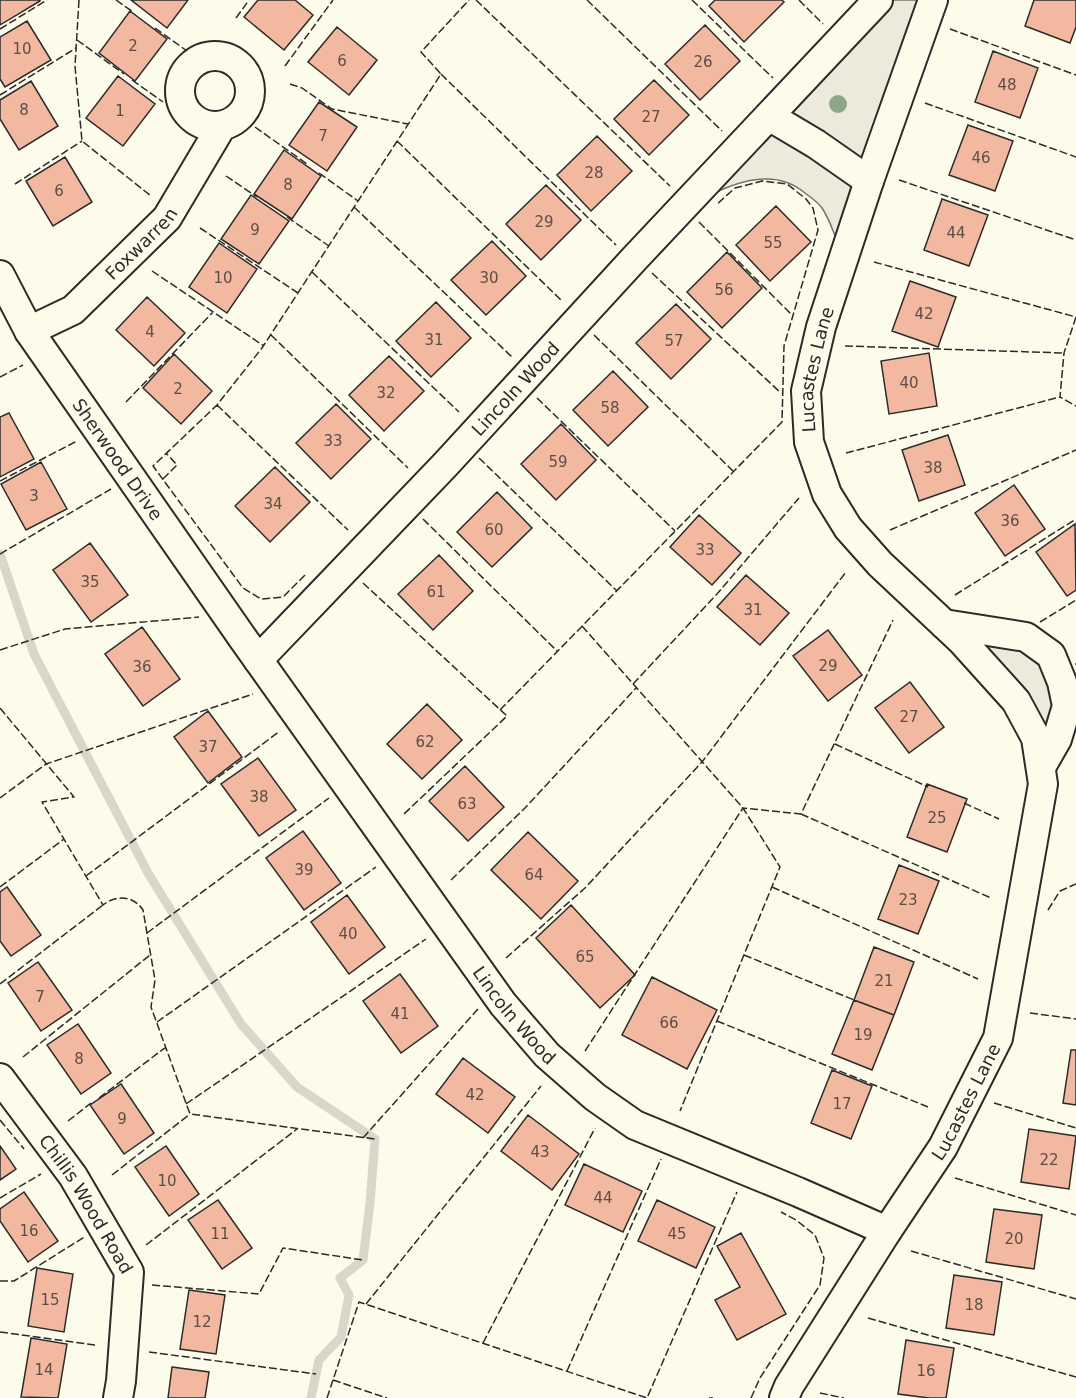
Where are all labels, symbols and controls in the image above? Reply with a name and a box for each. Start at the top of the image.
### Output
house number: 2 [128,37,138,55]
house number: 10 [12,40,32,58]
house number: 6 [337,52,347,70]
house number: 26 [693,53,713,71]
house number: 48 [997,76,1017,94]
house number: 8 [19,101,29,119]
house number: 1 [115,102,125,120]
house number: 27 [641,108,661,126]
house number: 7 [318,127,328,145]
house number: 46 [971,149,991,167]
house number: 28 [584,164,604,182]
house number: 8 [283,176,293,194]
house number: 6 [54,182,64,200]
street label: Foxwarren [100,204,181,283]
house number: 29 [534,213,554,231]
house number: 9 [250,221,260,239]
house number: 44 [946,224,966,242]
house number: 55 [763,234,783,252]
house number: 10 [213,269,233,287]
house number: 30 [479,269,499,287]
house number: 56 [714,281,734,299]
street label: Lucastes Lane [795,304,838,433]
house number: 42 [914,305,934,323]
house number: 4 [145,323,155,341]
house number: 31 [424,331,444,349]
house number: 57 [664,332,684,350]
street label: Lincoln Wood [467,337,563,440]
house number: 40 [899,374,919,392]
house number: 2 [173,380,183,398]
house number: 32 [376,384,396,402]
street label: Sherwood Drive [69,394,168,524]
house number: 58 [600,399,620,417]
house number: 33 [323,432,343,450]
house number: 59 [548,453,568,471]
house number: 38 [923,459,943,477]
house number: 3 [29,487,39,505]
house number: 34 [263,495,283,513]
house number: 36 [1000,512,1020,530]
house number: 60 [484,521,504,539]
house number: 33 [695,541,715,559]
house number: 35 [80,573,100,591]
house number: 61 [426,583,446,601]
house number: 31 [743,601,763,619]
house number: 29 [818,657,838,675]
house number: 36 [132,658,152,676]
house number: 27 [899,708,919,726]
house number: 62 [415,733,435,751]
house number: 37 [198,738,218,756]
house number: 38 [249,788,269,806]
house number: 63 [457,795,477,813]
house number: 25 [927,809,947,827]
house number: 39 [294,861,314,879]
house number: 64 [524,866,544,884]
house number: 23 [898,891,918,909]
house number: 40 [338,925,358,943]
house number: 65 [575,948,595,966]
street label: Lincoln Wood [469,962,560,1068]
house number: 21 [874,972,894,990]
house number: 7 [35,988,45,1006]
house number: 41 [390,1005,410,1023]
house number: 66 [659,1014,679,1032]
house number: 19 [853,1026,873,1044]
street label: Lucastes Lane [927,1040,1004,1164]
house number: 8 [74,1050,84,1068]
house number: 42 [465,1086,485,1104]
house number: 17 [832,1095,852,1113]
house number: 9 [117,1110,127,1128]
street label: Chillis Wood Road [35,1130,138,1277]
house number: 43 [530,1143,550,1161]
house number: 22 [1039,1151,1059,1169]
house number: 10 [157,1172,177,1190]
house number: 44 [593,1189,613,1207]
house number: 16 [19,1222,39,1240]
house number: 11 [210,1225,230,1243]
house number: 45 [667,1225,687,1243]
house number: 20 [1004,1230,1024,1248]
house number: 15 [40,1291,60,1309]
house number: 18 [964,1296,984,1314]
house number: 12 [192,1313,212,1331]
house number: 14 [34,1361,54,1379]
house number: 16 [916,1362,936,1380]

